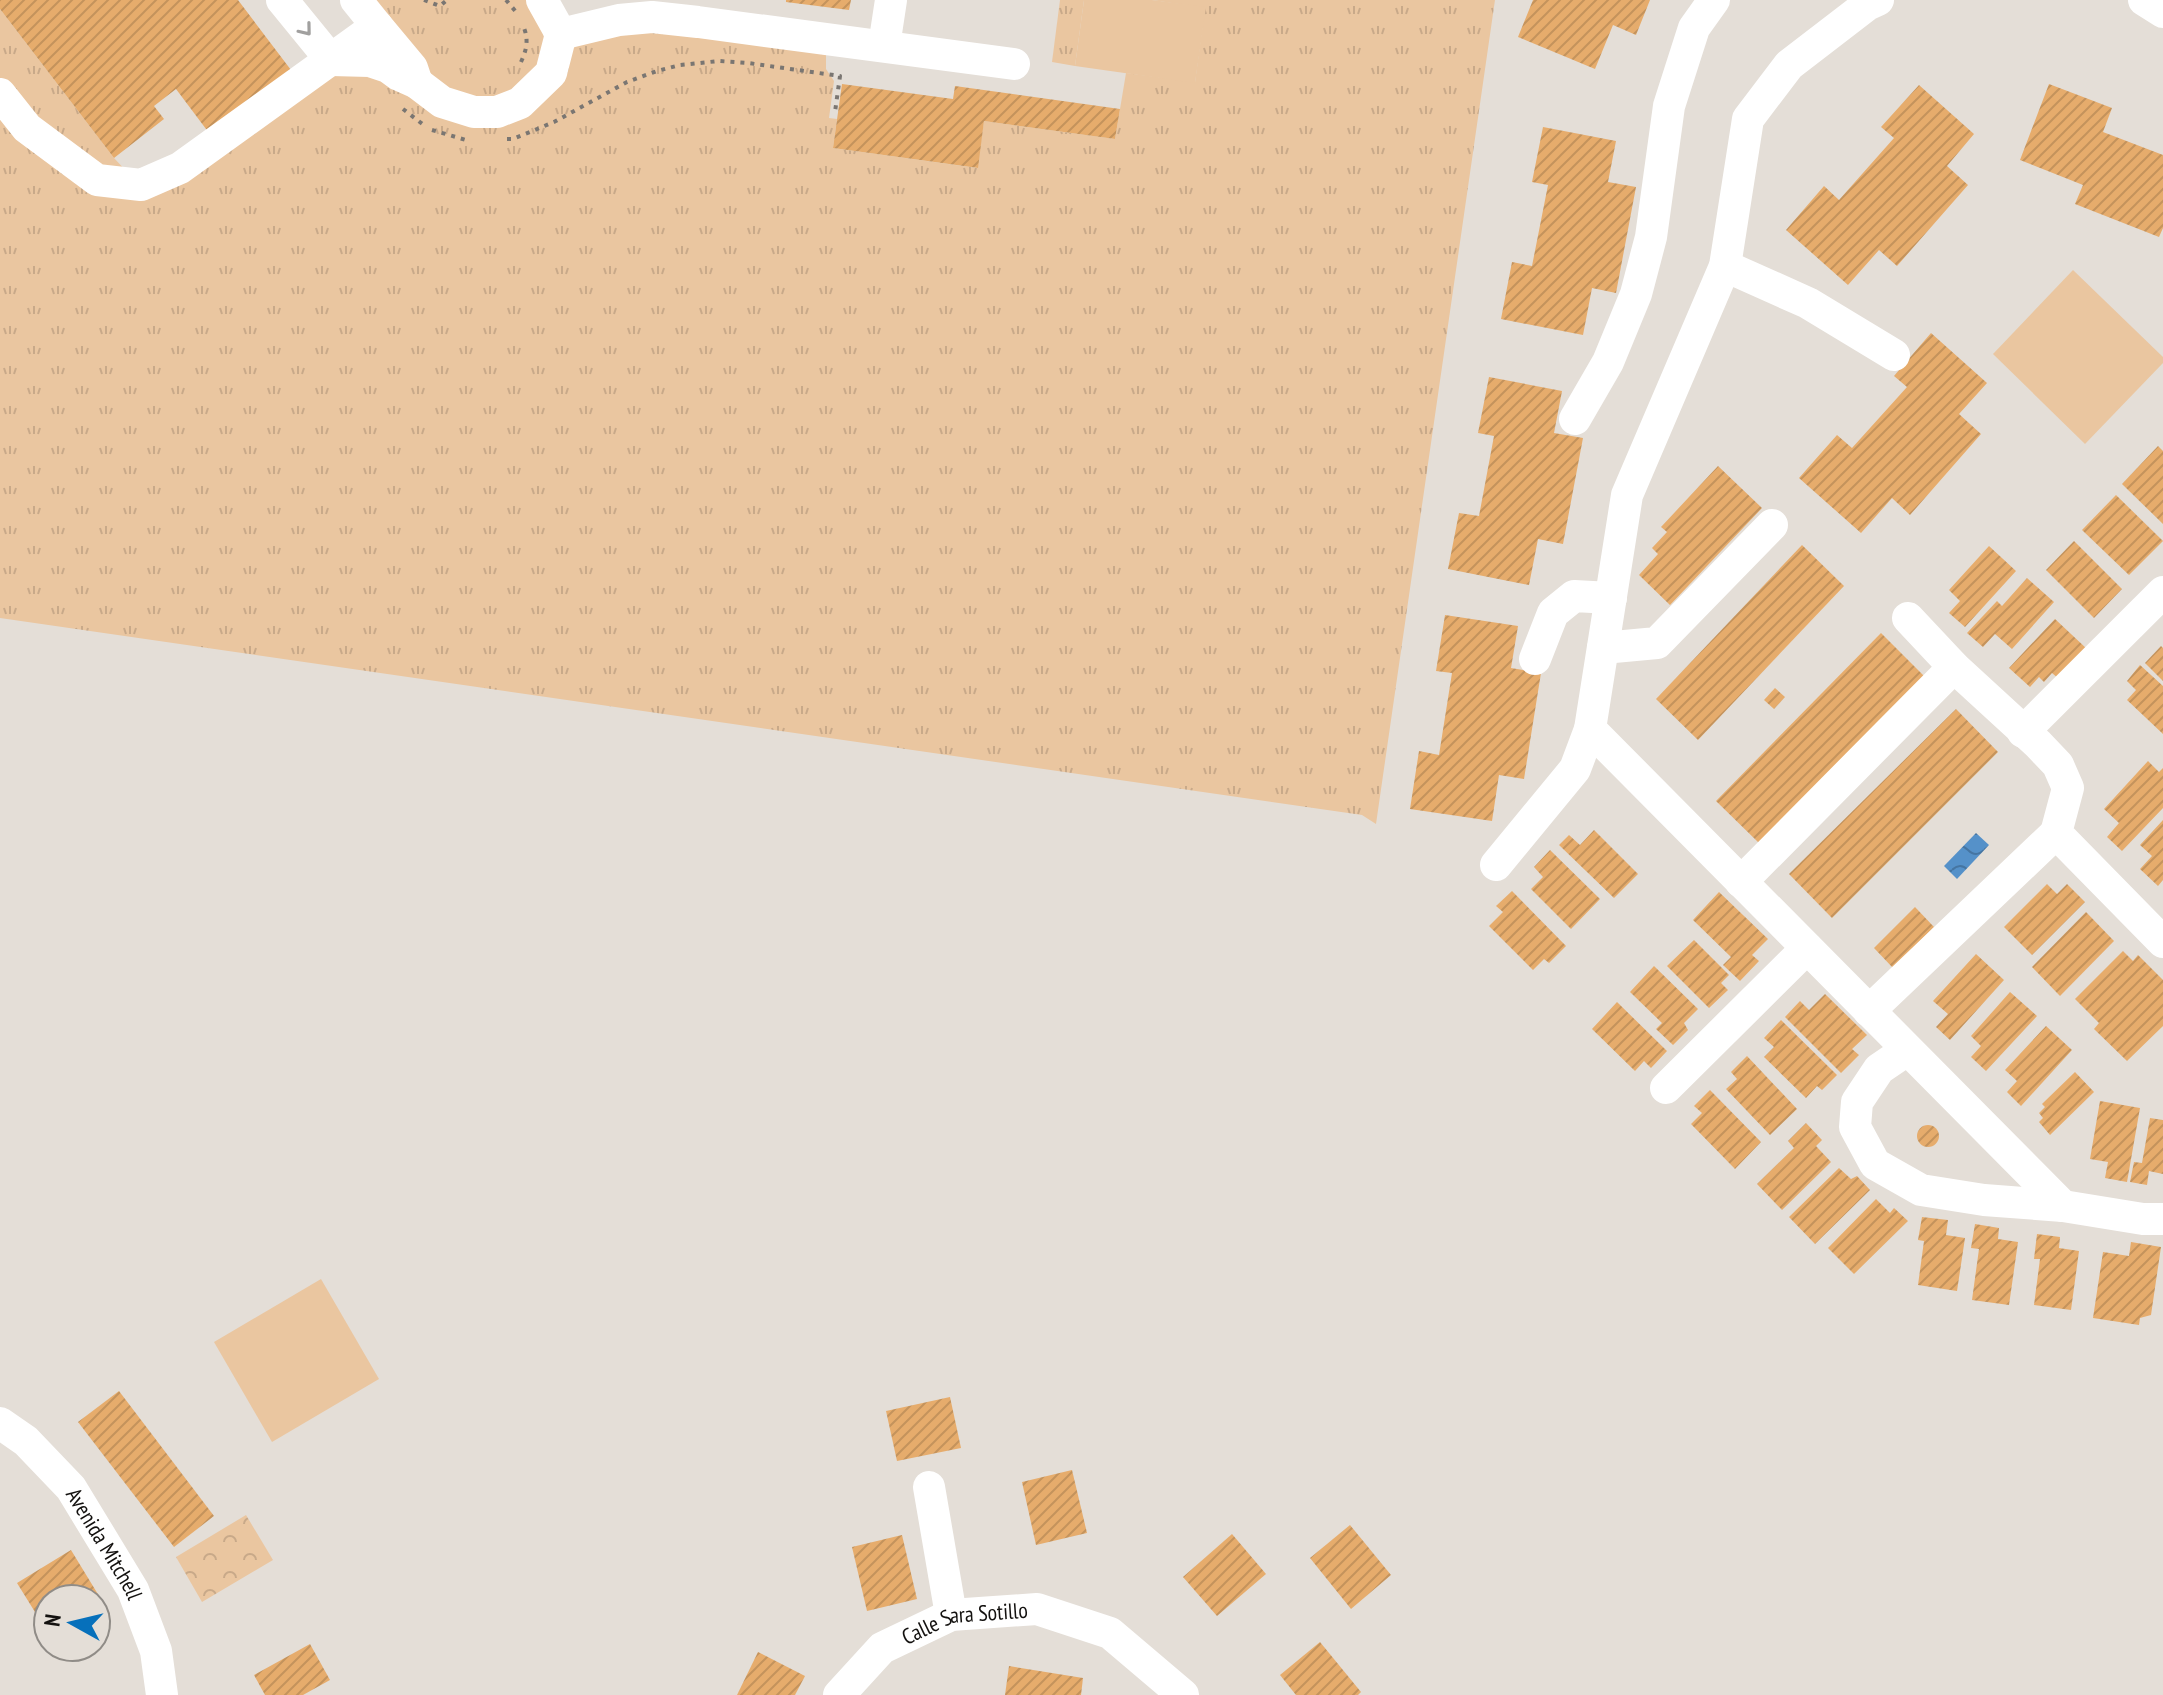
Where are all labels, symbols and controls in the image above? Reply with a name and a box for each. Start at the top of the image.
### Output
one-way arrow [296,21,311,35]
street label: Avenida Mitchell [60,1483,150,1604]
north arrow [32,1583,112,1663]
street label: Calle Sara Sotillo [897,1596,1029,1651]
text: N [38,1612,67,1628]

